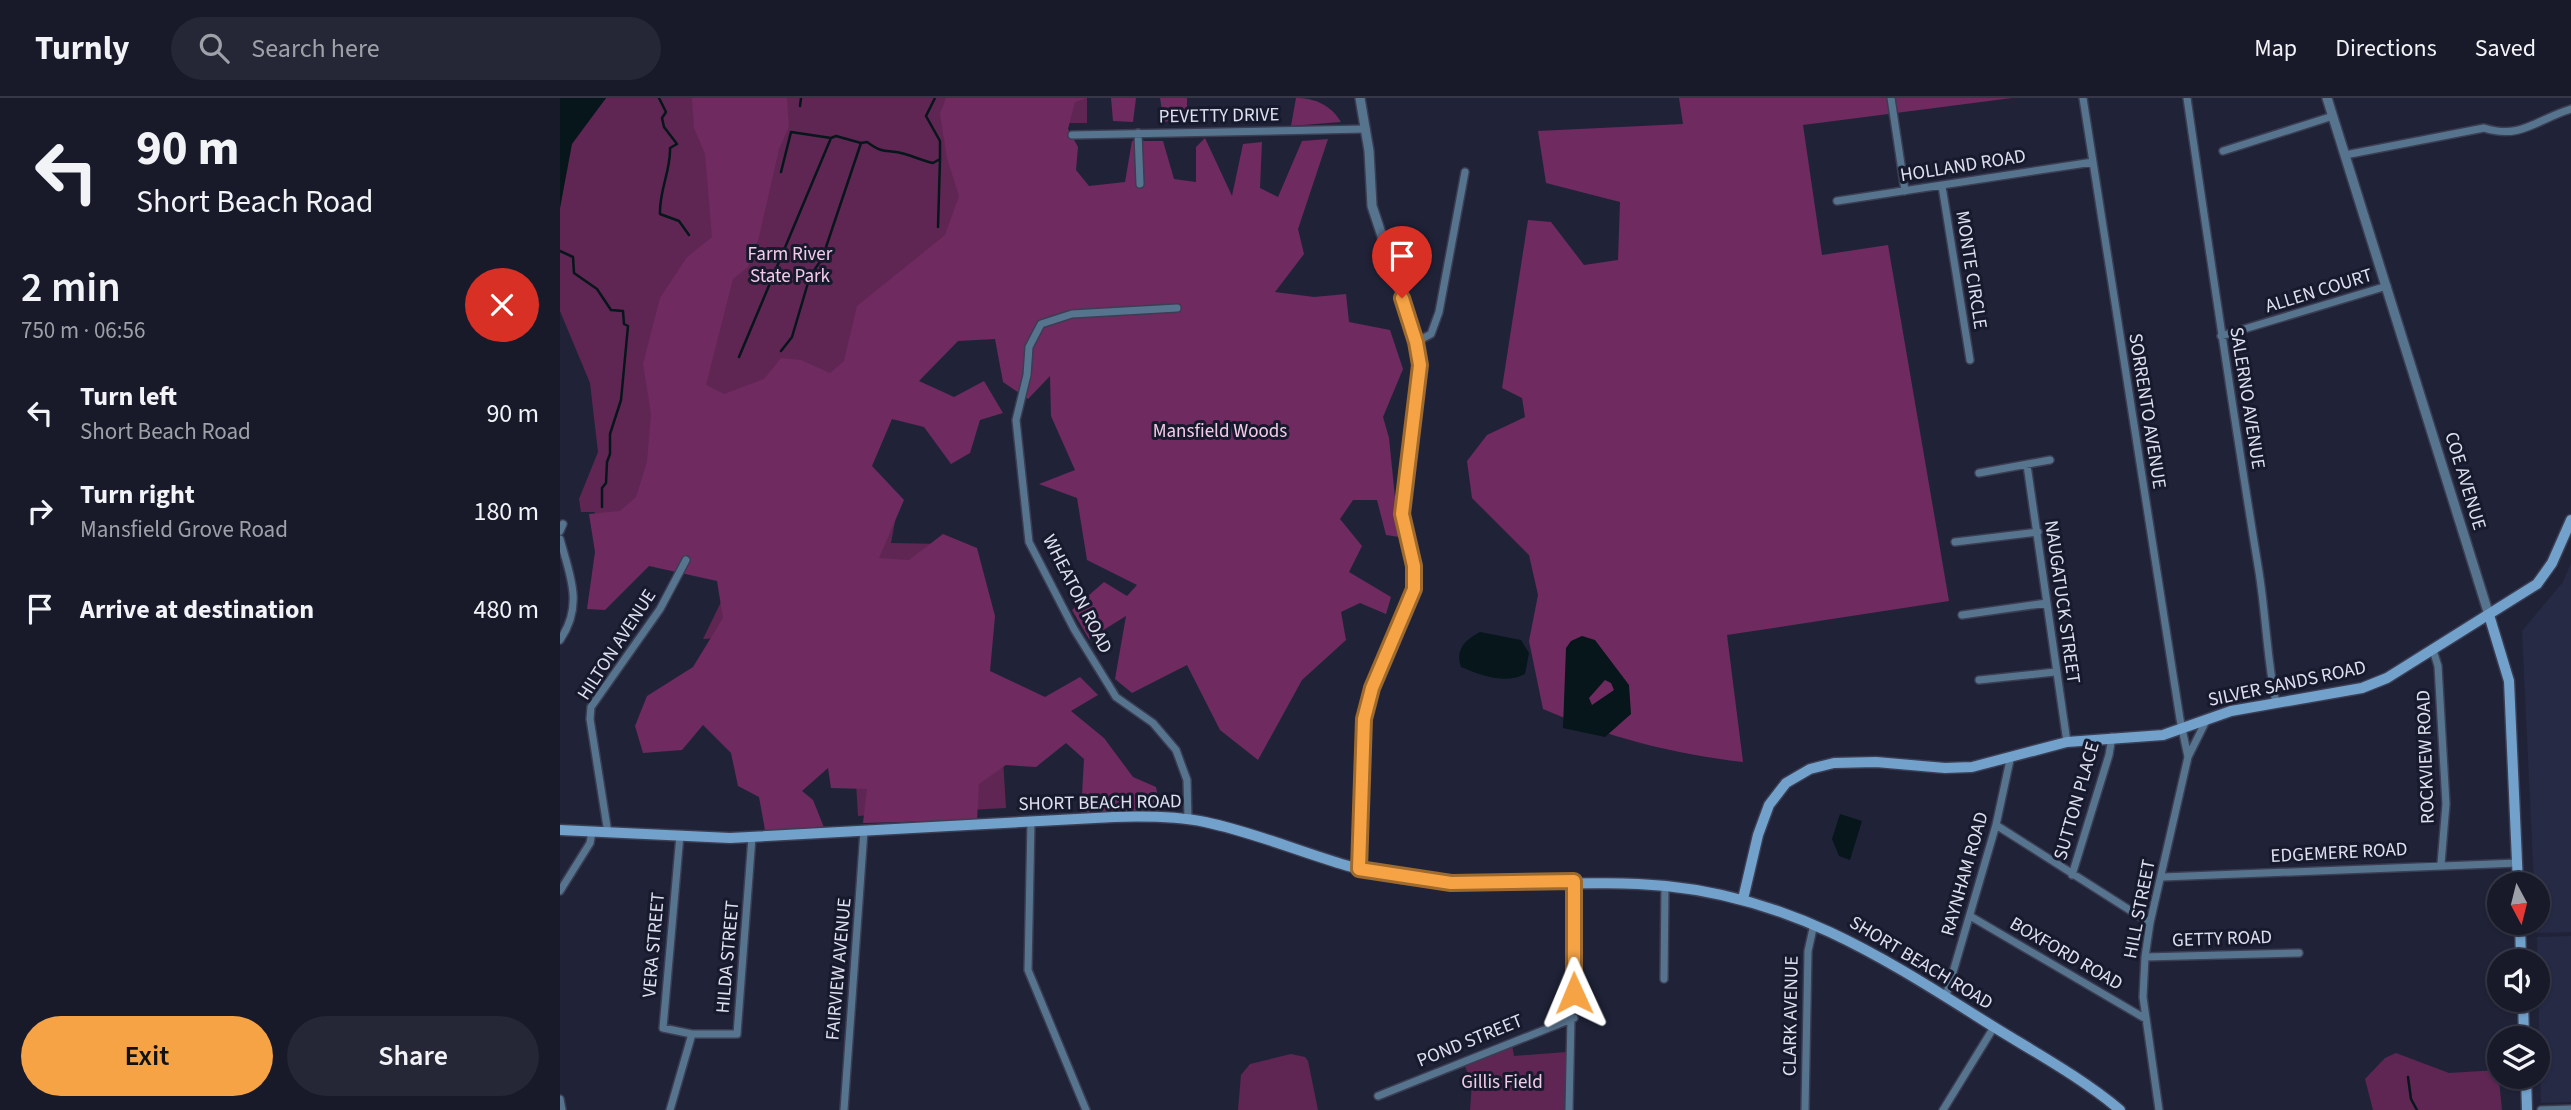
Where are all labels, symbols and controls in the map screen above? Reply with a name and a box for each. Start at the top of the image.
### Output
search box [171,17,661,80]
text: Turnly [35,25,129,72]
icon: search [195,29,233,67]
text: Search here [251,30,380,67]
text: Map [2254,31,2297,66]
text: Directions [2335,31,2437,66]
text: Saved [2475,31,2536,66]
street label: PEVETTY DRIVE [1158,101,1280,131]
text: 90 m [136,114,240,184]
icon: left [21,126,112,217]
street label: HOLLAND ROAD [1898,143,2028,189]
text: Short Beach Road [136,179,374,225]
street label: MONTE CIRCLE [1948,209,1994,331]
pin [1372,226,1432,298]
icon: arrive [1383,237,1421,275]
park label: Farm River State Park [748,241,833,290]
text: 2 min [21,258,121,318]
street label: ALLEN COURT [2262,262,2376,320]
button: close [465,268,539,342]
text: 750 m · 06:56 [21,314,145,347]
street label: SALERNO AVENUE [2222,325,2272,471]
street label: SORRENTO AVENUE [2121,331,2173,491]
text: Turn left [80,378,177,415]
icon: left [21,394,59,432]
text: 90 m [486,395,539,432]
text: Short Beach Road [80,415,251,448]
park label: Mansfield Woods [1153,418,1287,445]
street label: COE AVENUE [2437,429,2493,533]
text: Turn right [80,476,195,513]
icon: right [21,492,59,530]
text: 180 m [473,493,539,530]
text: Mansfield Grove Road [80,513,288,546]
street label: NAUGATUCK STREET [2037,519,2087,685]
street label: WHEATON ROAD [1035,530,1119,658]
street label: HILTON AVENUE [571,584,663,706]
icon: arrive [21,590,59,628]
text: Arrive at destination [80,591,314,628]
text: 480 m [473,591,539,628]
street label: SILVER SANDS ROAD [2205,654,2369,714]
street label: ROCKVIEW ROAD [2410,690,2442,824]
street label: SUTTON PLACE [2047,739,2107,863]
street label: SHORT BEACH ROAD [1018,788,1182,818]
street label: RAYNHAM ROAD [1934,809,1996,939]
street label: EDGEMERE ROAD [2270,836,2408,870]
street label: HILL STREET [2117,857,2163,961]
north arrow [2487,872,2550,934]
map controls [2487,872,2550,1089]
street label: VERA STREET [636,891,672,999]
street label: FAIRVIEW AVENUE [819,897,859,1041]
street label: HILDA STREET [710,899,746,1015]
street label: SHORT BEACH ROAD [1844,909,1998,1017]
street label: BOXFORD ROAD [2004,911,2128,997]
street label: GETTY ROAD [2172,924,2272,954]
button: sound [2487,949,2550,1012]
position arrow [1537,956,1611,1030]
street label: CLARK AVENUE [1776,956,1806,1076]
street label: POND STREET [1413,1007,1527,1075]
button: Exit [21,1016,273,1096]
button: Share [287,1016,539,1096]
button: layers [2487,1026,2550,1089]
park label: Gillis Field [1461,1069,1543,1096]

